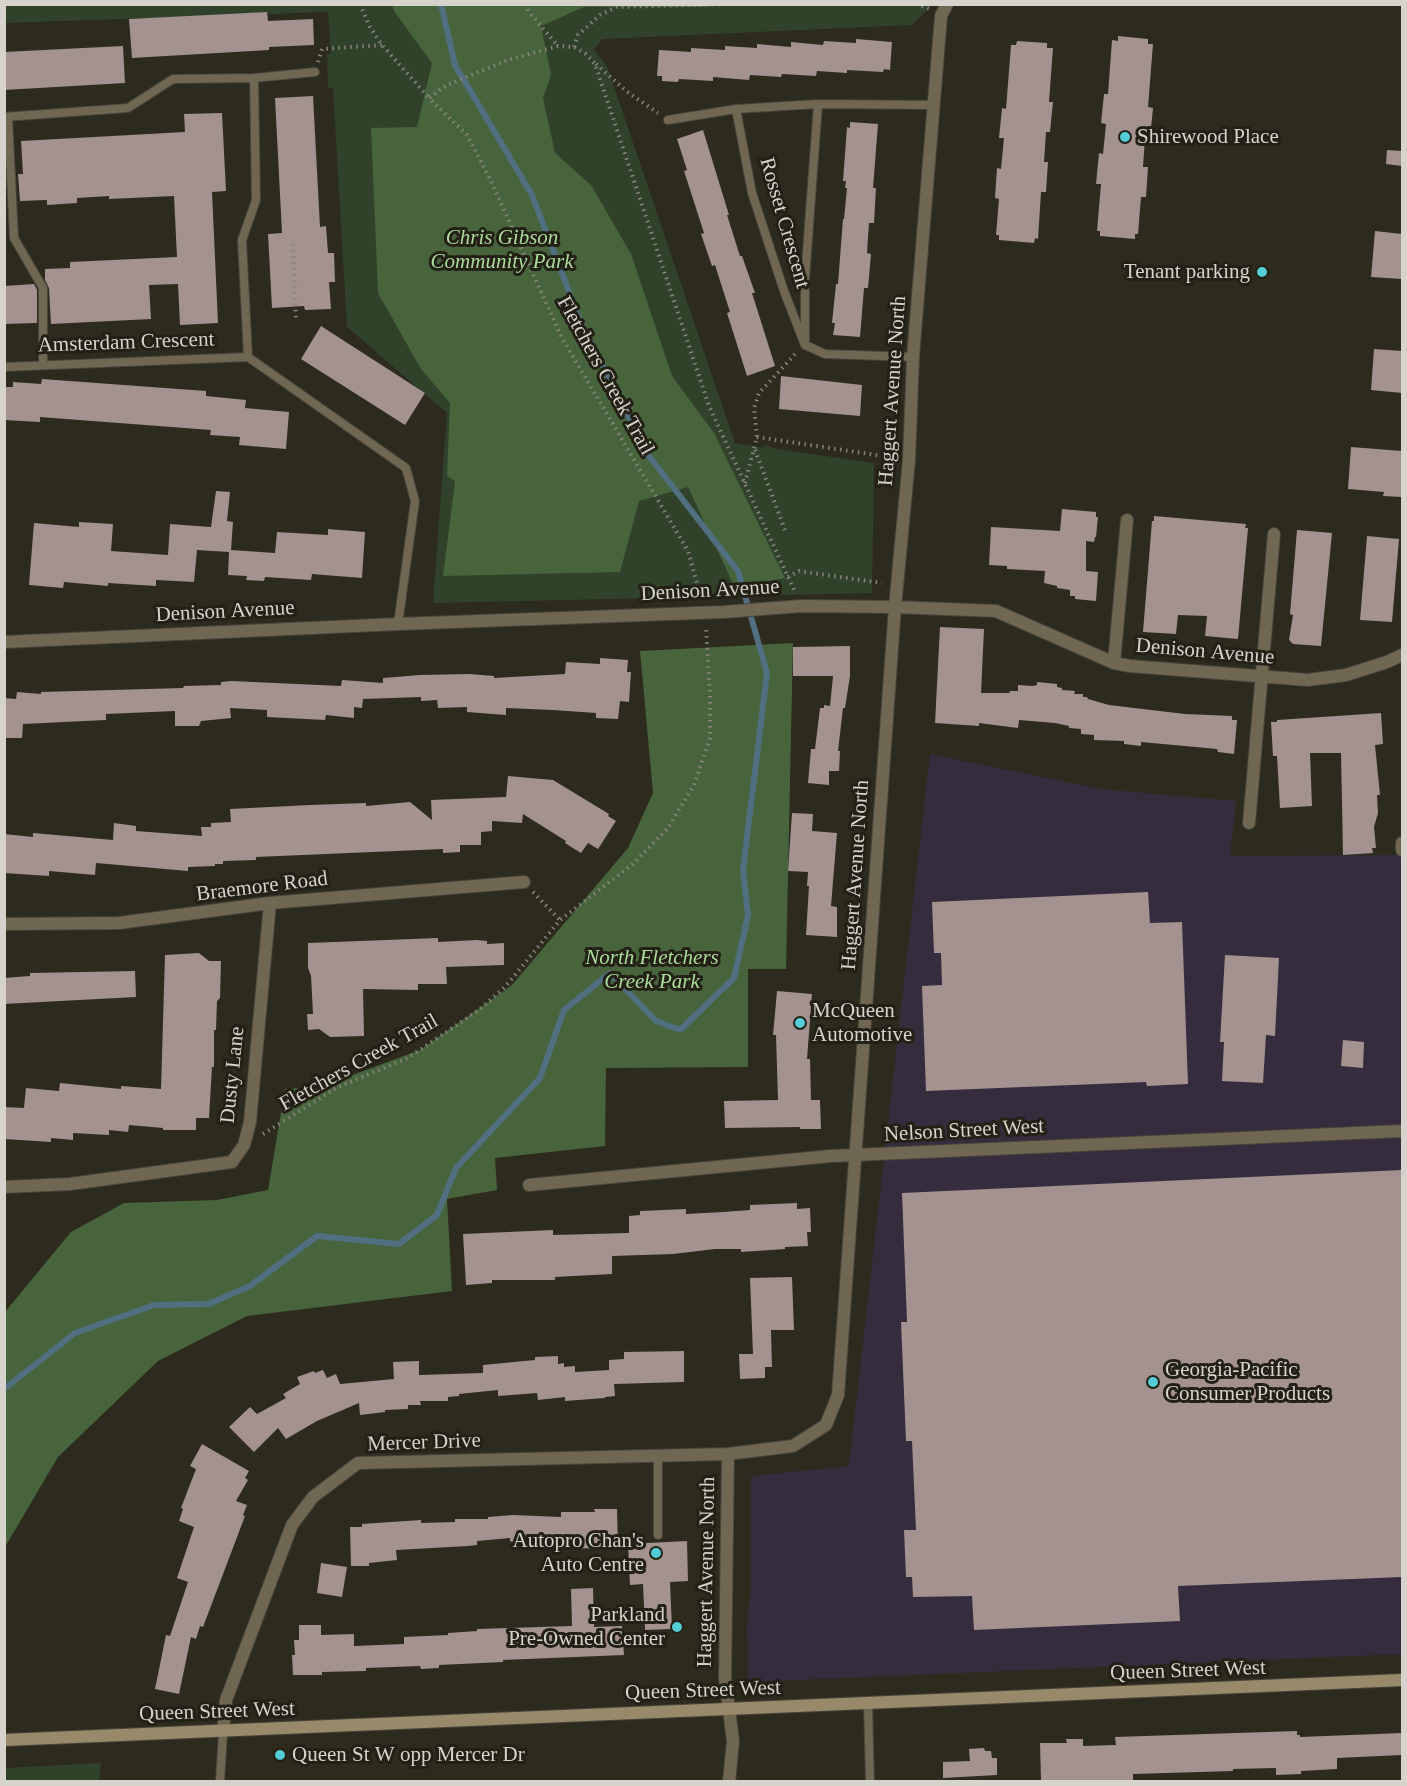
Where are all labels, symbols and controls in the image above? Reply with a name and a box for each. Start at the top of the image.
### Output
place label: Shirewood Place [1137,124,1279,150]
marker: Shirewood Place [1118,130,1132,144]
street label: Rosset Crescent [753,155,815,291]
park label: Chris Gibson Community Park [431,225,573,275]
place label: Tenant parking [1124,259,1250,285]
marker: Tenant parking [1255,265,1269,279]
street label: Fletchers Creek Trail [551,292,659,460]
street label: Haggert Avenue North [874,295,912,487]
street label: Amsterdam Crescent [37,327,215,359]
street label: Denison Avenue [640,575,780,607]
street label: Denison Avenue [155,596,295,628]
street label: Denison Avenue [1135,633,1275,671]
street label: Haggert Avenue North [837,779,875,971]
street label: Braemore Road [195,866,329,908]
park label: North Fletchers Creek Park [585,945,719,995]
place label: McQueen Automotive [812,998,912,1048]
street label: Fletchers Creek Trail [275,1009,443,1117]
marker: McQueen Automotive [793,1016,807,1030]
street label: Dusty Lane [215,1025,251,1125]
street label: Nelson Street West [883,1114,1045,1148]
place label: Georgia-Pacific Consumer Products [1165,1357,1330,1407]
marker: Georgia-Pacific Consumer Products [1146,1375,1160,1389]
street label: Mercer Drive [367,1428,481,1458]
street label: Haggert Avenue North [693,1476,721,1668]
place label: Autopro Chan's Auto Centre [512,1528,644,1578]
marker: Autopro Chan's Auto Centre [649,1546,663,1560]
place label: Parkland Pre-Owned Center [508,1602,665,1652]
marker: Parkland Pre-Owned Center [670,1620,684,1634]
street label: Queen Street West [1110,1656,1266,1686]
street label: Queen Street West [625,1676,781,1706]
street label: Queen Street West [139,1697,295,1727]
place label: Queen St W opp Mercer Dr [292,1742,525,1768]
marker: Queen St W opp Mercer Dr [273,1748,287,1762]

